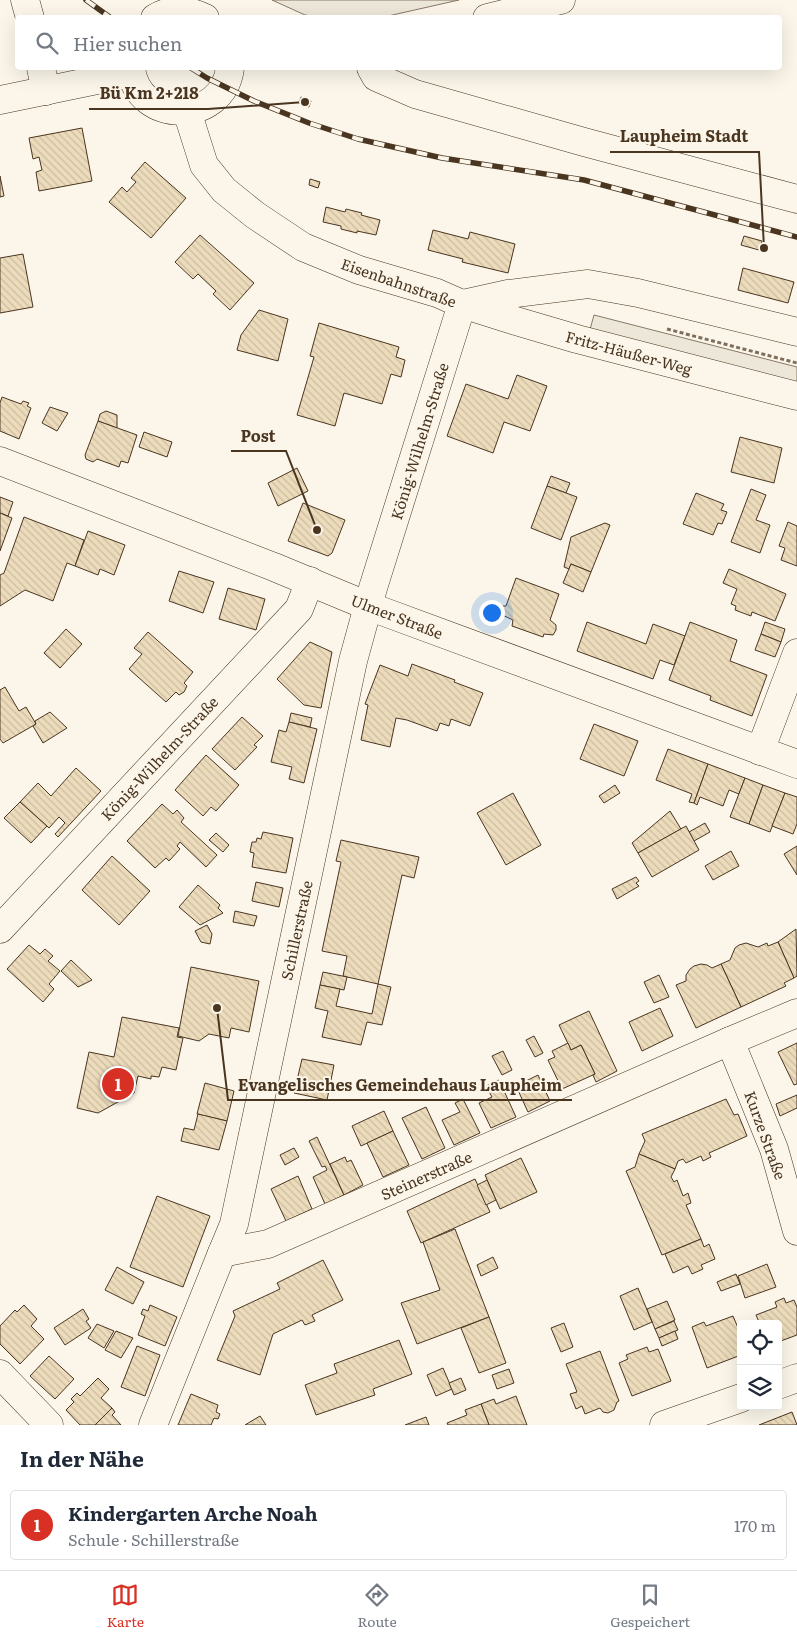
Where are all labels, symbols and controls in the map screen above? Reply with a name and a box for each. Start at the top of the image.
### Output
search box [15,15,782,70]
icon: search [33,29,61,57]
text: Hier suchen [73,29,182,57]
callout: Bü Km 2+218 [89,78,208,109]
text: Bü Km 2+218 [99,80,199,104]
callout: Laupheim Stadt [610,121,759,152]
text: Laupheim Stadt [620,123,748,147]
street label: Eisenbahnstraße [338,251,460,313]
street label: Fritz-Häußer-Weg [563,324,695,380]
street label: König-Wilhelm-Straße [384,359,454,522]
callout: Post [231,420,286,451]
text: Post [240,423,276,447]
street label: Ulmer Straße [348,588,447,644]
your location [479,600,505,626]
street label: König-Wilhelm-Straße [95,690,223,826]
street label: Schillerstraße [274,878,318,982]
pin: 1 [102,1065,134,1103]
callout: Evangelisches Gemeindehaus Laupheim [228,1069,572,1100]
text: Evangelisches Gemeindehaus Laupheim [238,1072,562,1096]
street label: Kurze Straße [739,1087,793,1183]
street label: Steinerstraße [377,1145,475,1205]
map controls [737,1320,782,1410]
button: locate [737,1320,782,1365]
button: layers [737,1365,782,1410]
text: In der Nähe [20,1442,144,1473]
text: Kindergarten Arche Noah [68,1499,318,1527]
text: 1 [34,1513,40,1537]
text: 170 m [734,1513,776,1537]
text: Schule · Schillerstraße [68,1527,239,1551]
tab: Karte [107,1581,144,1631]
tab: Route [358,1581,397,1631]
tab: Gespeichert [610,1581,690,1631]

